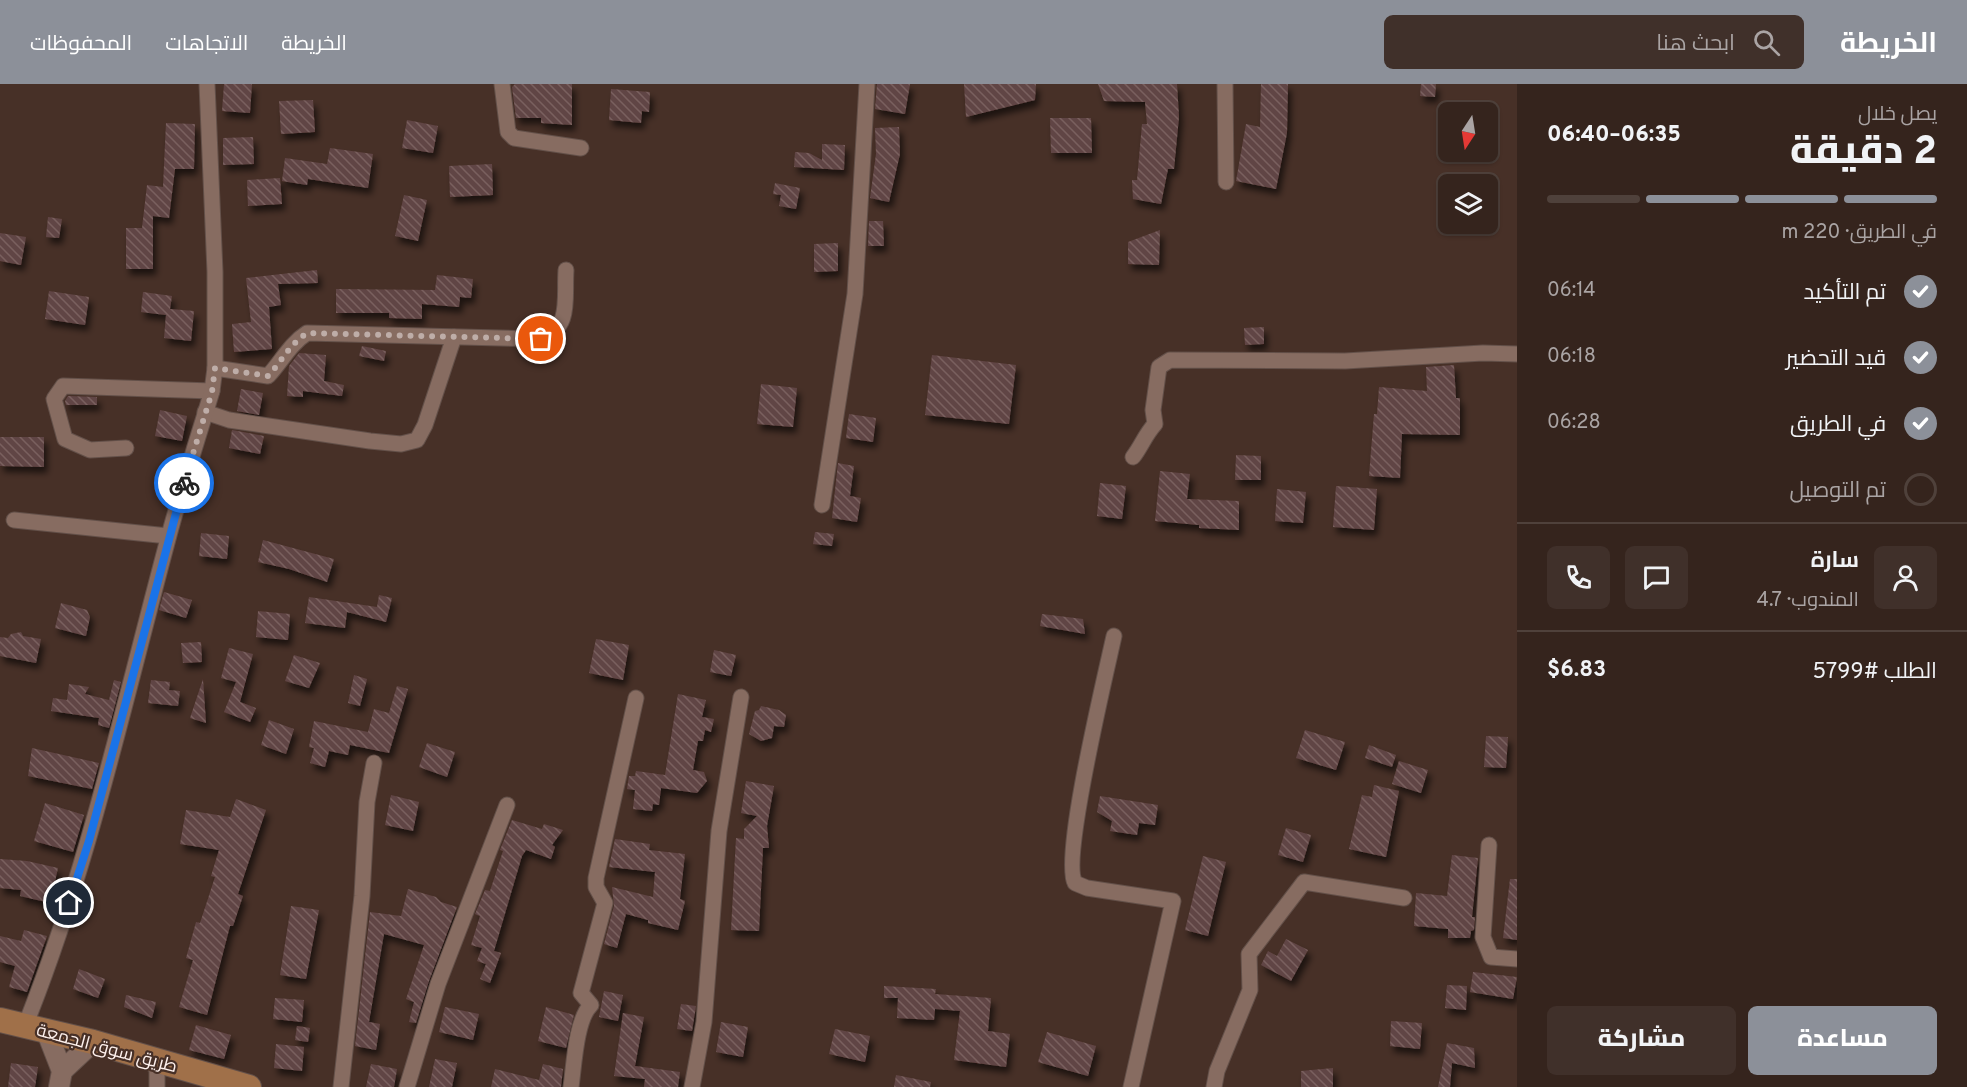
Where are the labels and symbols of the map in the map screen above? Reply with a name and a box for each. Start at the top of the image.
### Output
north arrow [1438,102,1498,162]
pin [515,313,566,364]
courier [154,453,214,513]
pin [43,877,94,928]
street label: طريق سوق الجمعة [34,1020,180,1079]

